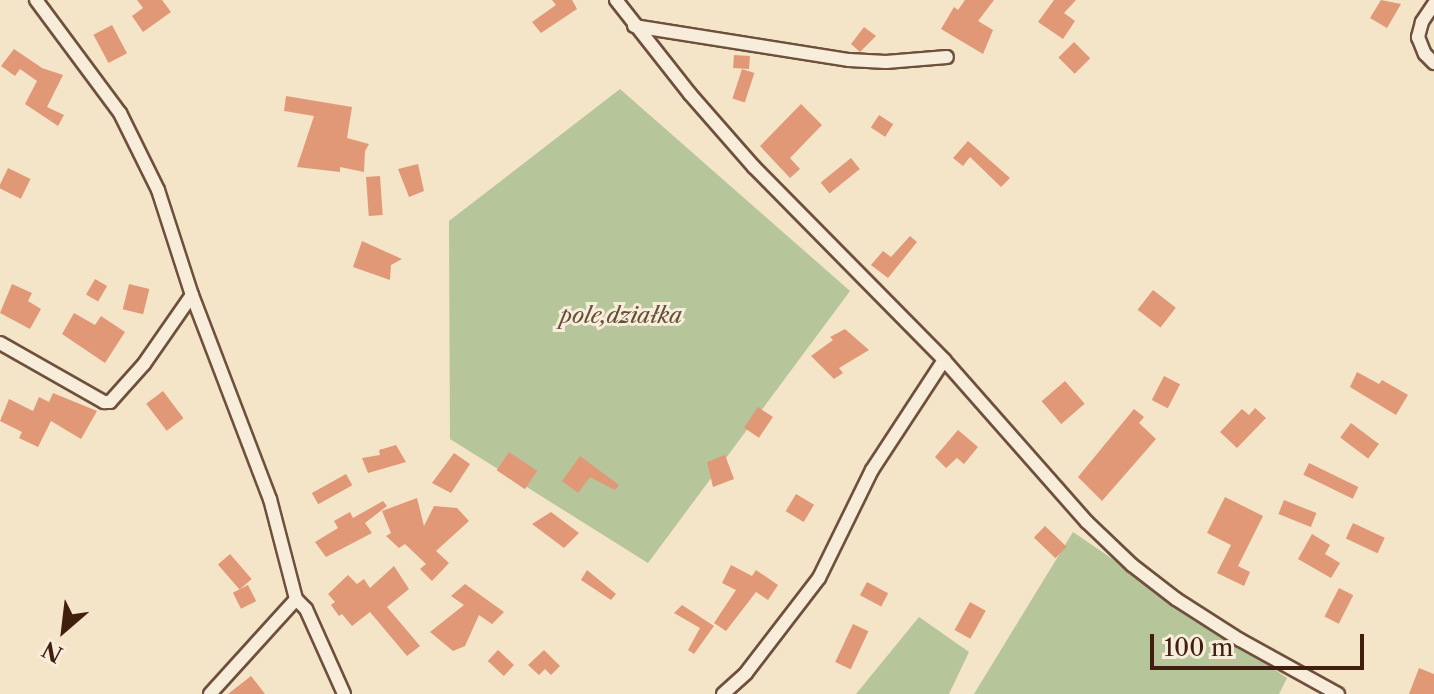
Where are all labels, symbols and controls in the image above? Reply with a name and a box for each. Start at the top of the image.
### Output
park label: pole,działka [560,303,682,329]
north arrow [24,590,104,670]
scale bar [1154,618,1368,668]
text: 100 m [1164,633,1233,662]
text: N [38,635,67,668]

